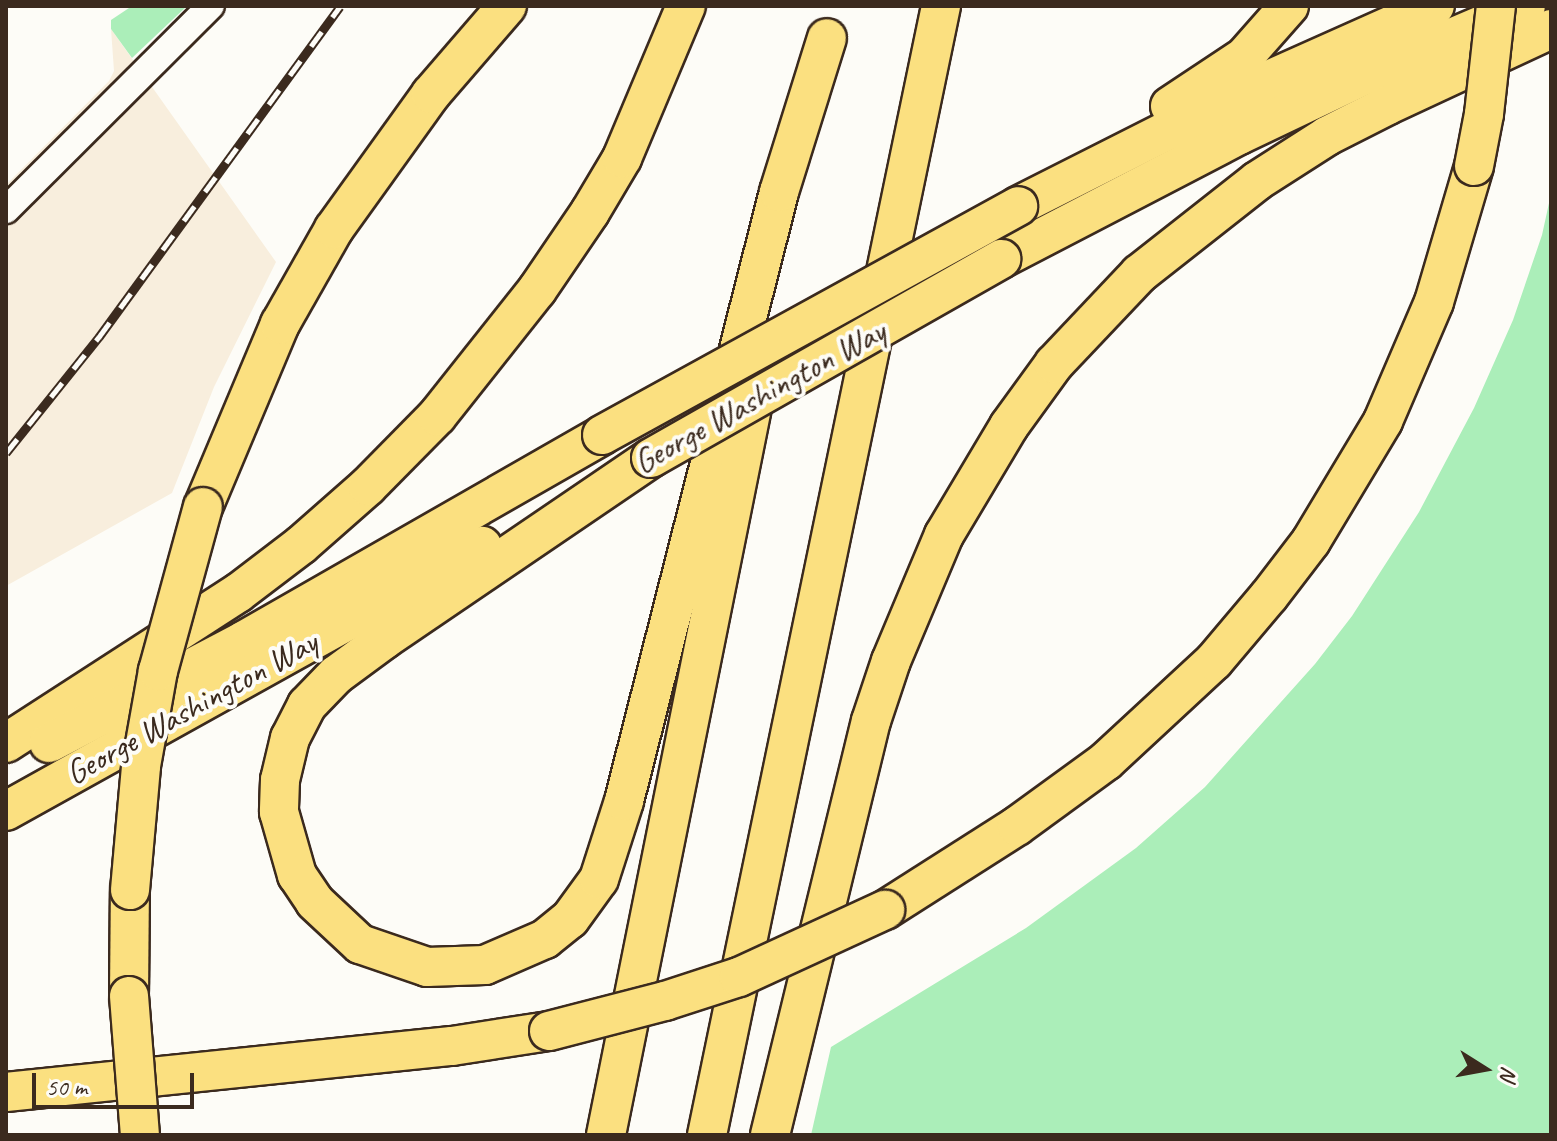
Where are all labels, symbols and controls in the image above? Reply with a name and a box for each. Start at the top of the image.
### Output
street label: George Washington Way [627,310,891,482]
street label: George Washington Way [59,621,323,793]
north arrow [1445,1029,1525,1109]
scale bar [36,1057,198,1107]
text: N [1494,1064,1524,1083]
text: 50 m [46,1072,87,1102]

